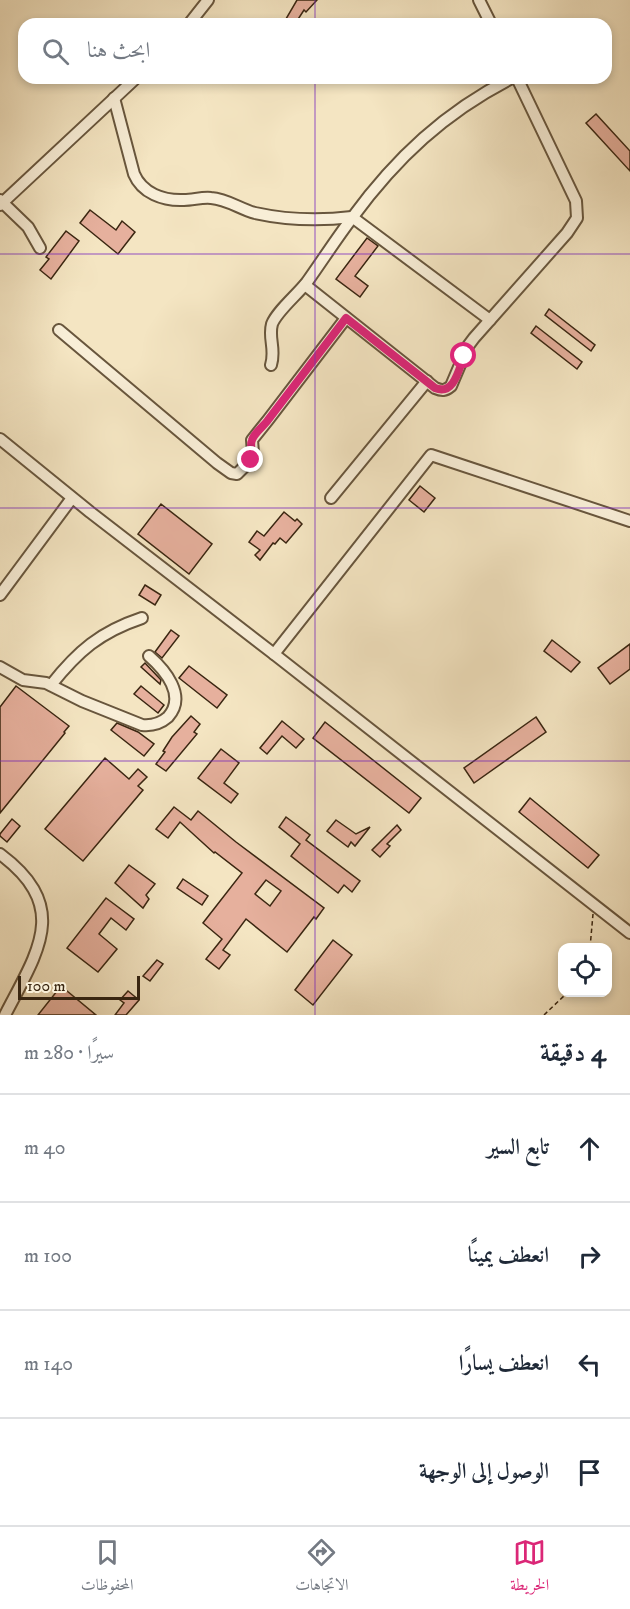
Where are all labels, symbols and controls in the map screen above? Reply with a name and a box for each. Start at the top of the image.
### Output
search box [18,18,612,84]
icon: search [39,35,72,68]
text: ابحث هنا [87,37,150,64]
route start [450,342,476,368]
route end [237,446,263,472]
map controls [558,943,612,997]
button: locate [558,943,612,997]
scale bar [18,973,140,1001]
text: 100 m [27,976,66,996]
text: 4 دقيقة [540,1037,606,1070]
text: سيرًا · 280 m [24,1041,114,1066]
icon: ahead [573,1132,606,1165]
text: تابع السير [487,1134,549,1161]
text: 40 m [24,1136,66,1161]
icon: right [573,1240,606,1273]
text: انعطف يمينًا [468,1242,549,1269]
text: 100 m [24,1244,72,1269]
icon: left [573,1348,606,1381]
text: انعطف يسارًا [459,1350,549,1377]
text: 140 m [24,1352,73,1377]
icon: arrive [573,1456,606,1489]
text: الوصول إلى الوجهة [419,1458,549,1485]
tab: المحفوظات [81,1536,134,1600]
tab: الاتجاهات [295,1536,349,1600]
tab: الخريطة [510,1536,549,1600]

